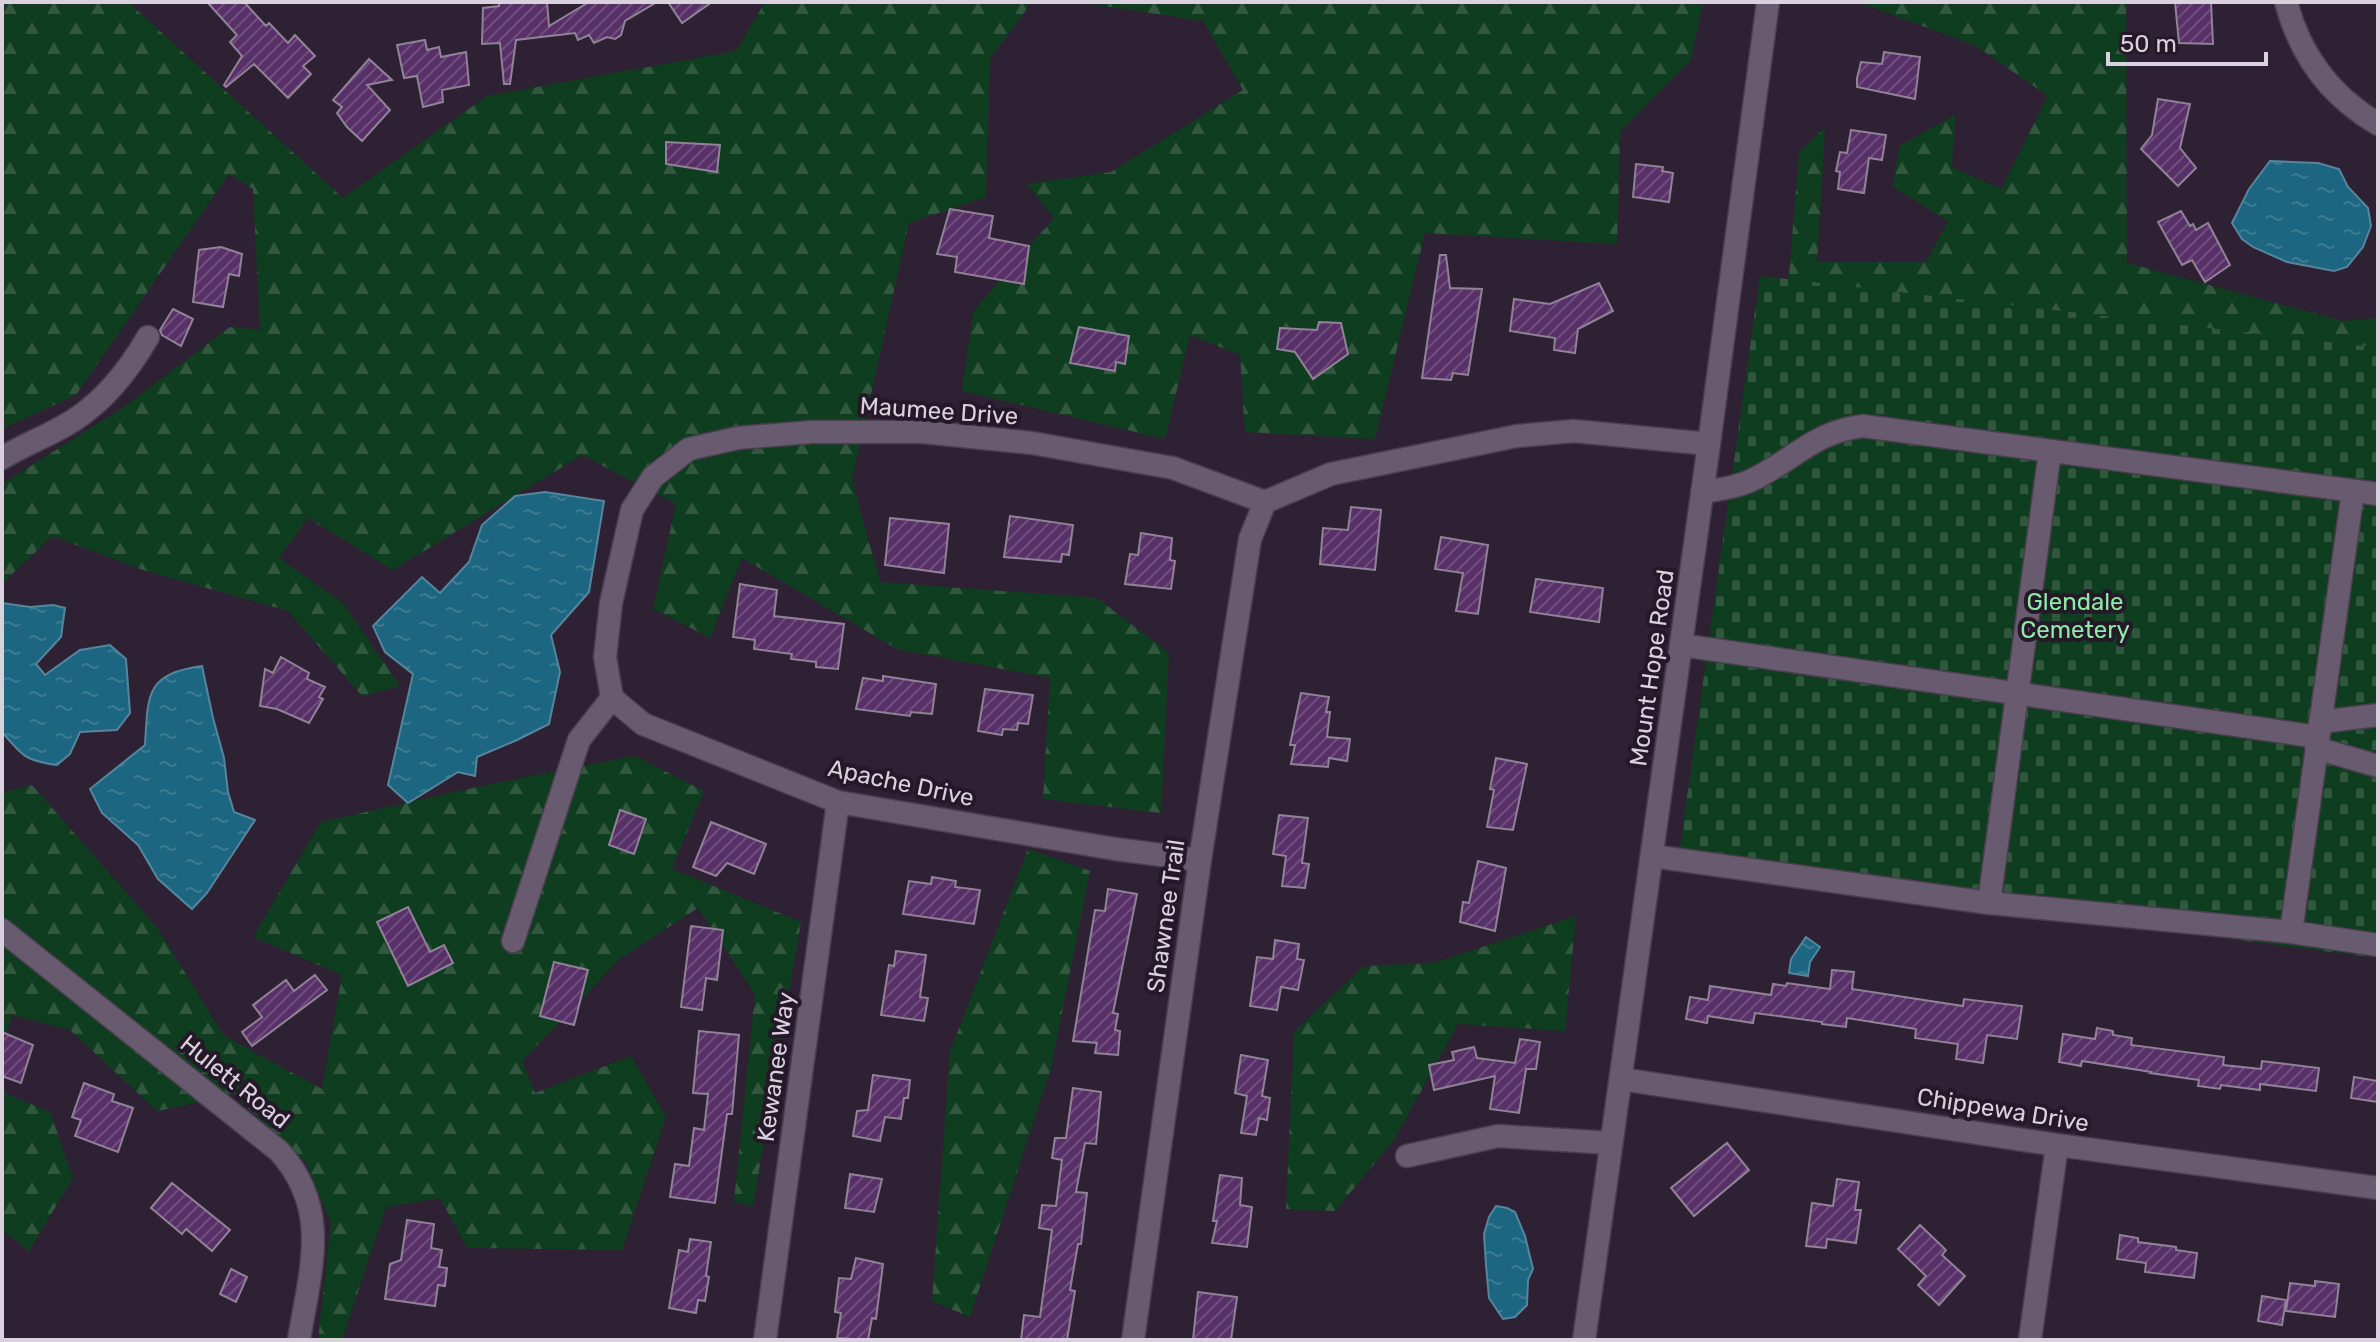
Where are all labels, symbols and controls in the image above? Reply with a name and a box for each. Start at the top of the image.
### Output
scale bar [2108,16,2266,66]
text: 50 m [2120,30,2177,58]
street label: Maumee Drive [859,392,1019,430]
street label: Mount Hope Road [1624,568,1680,768]
park label: Glendale Cemetery [2020,588,2130,644]
street label: Apache Drive [825,754,977,812]
street label: Shawnee Trail [1141,838,1191,994]
street label: Kewanee Way [752,990,800,1144]
street label: Hulett Road [175,1029,295,1135]
street label: Chippewa Drive [1915,1083,2091,1137]

